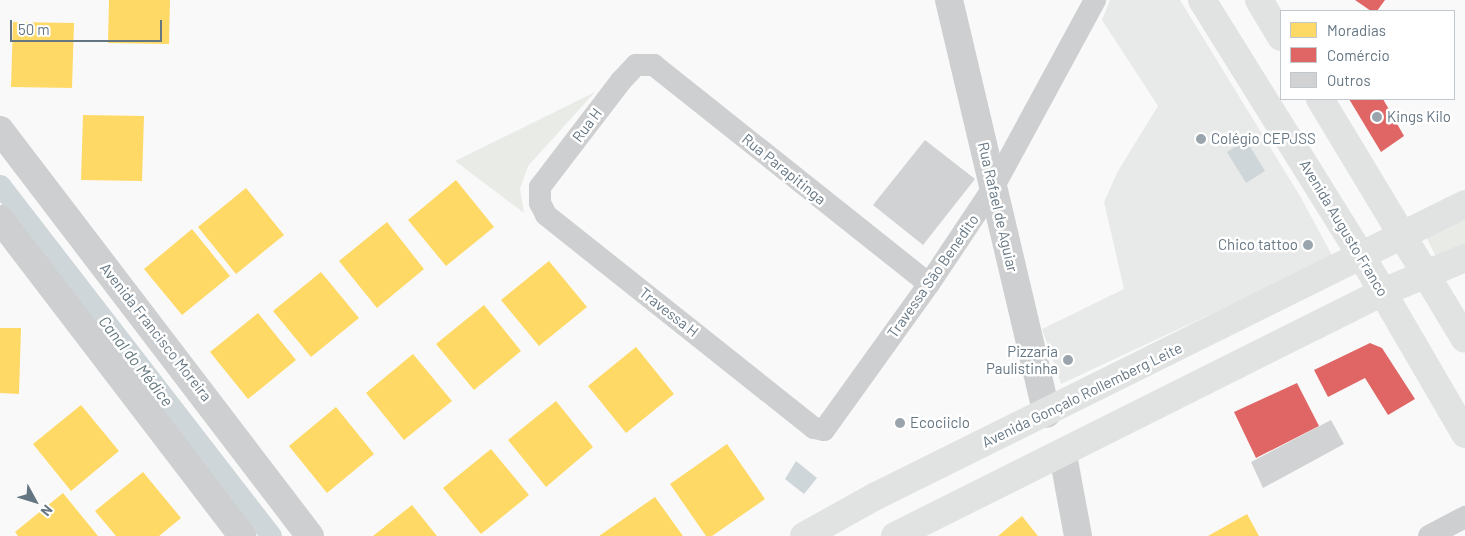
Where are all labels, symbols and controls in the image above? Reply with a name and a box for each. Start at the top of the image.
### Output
scale bar [12,10,165,42]
legend [1280,10,1455,100]
text: 50 m [18,20,50,38]
text: Moradias [1327,21,1386,39]
text: Comércio [1327,46,1390,64]
text: Outros [1327,71,1371,89]
street label: Rua H [568,105,606,145]
place label: Kings Kilo [1387,108,1451,126]
marker: Kings Kilo [1371,111,1383,123]
street label: Rua Parapitinga [738,130,830,208]
place label: Colégio CEPJSS [1211,130,1316,148]
marker: Colégio CEPJSS [1195,133,1207,145]
street label: Rua Rafael de Aguiar [974,140,1022,274]
street label: Avenida Augusto Franco [1296,156,1392,300]
street label: Travessa São Benedito [884,211,982,341]
place label: Chico tattoo [1218,236,1298,254]
marker: Chico tattoo [1302,239,1314,251]
street label: Avenida Francisco Moreira [96,259,216,405]
street label: Travessa H [636,283,702,341]
water label: Canal do Médice [95,312,177,410]
street label: Avenida Gonçalo Rollemberg Leite [979,339,1185,451]
place label: Pizzaria Paulistinha [986,342,1058,377]
marker: Pizzaria Paulistinha [1062,354,1074,366]
place label: Ecociiclo [910,414,970,432]
marker: Ecociiclo [894,417,906,429]
north arrow [10,476,60,526]
text: N [38,502,57,520]

